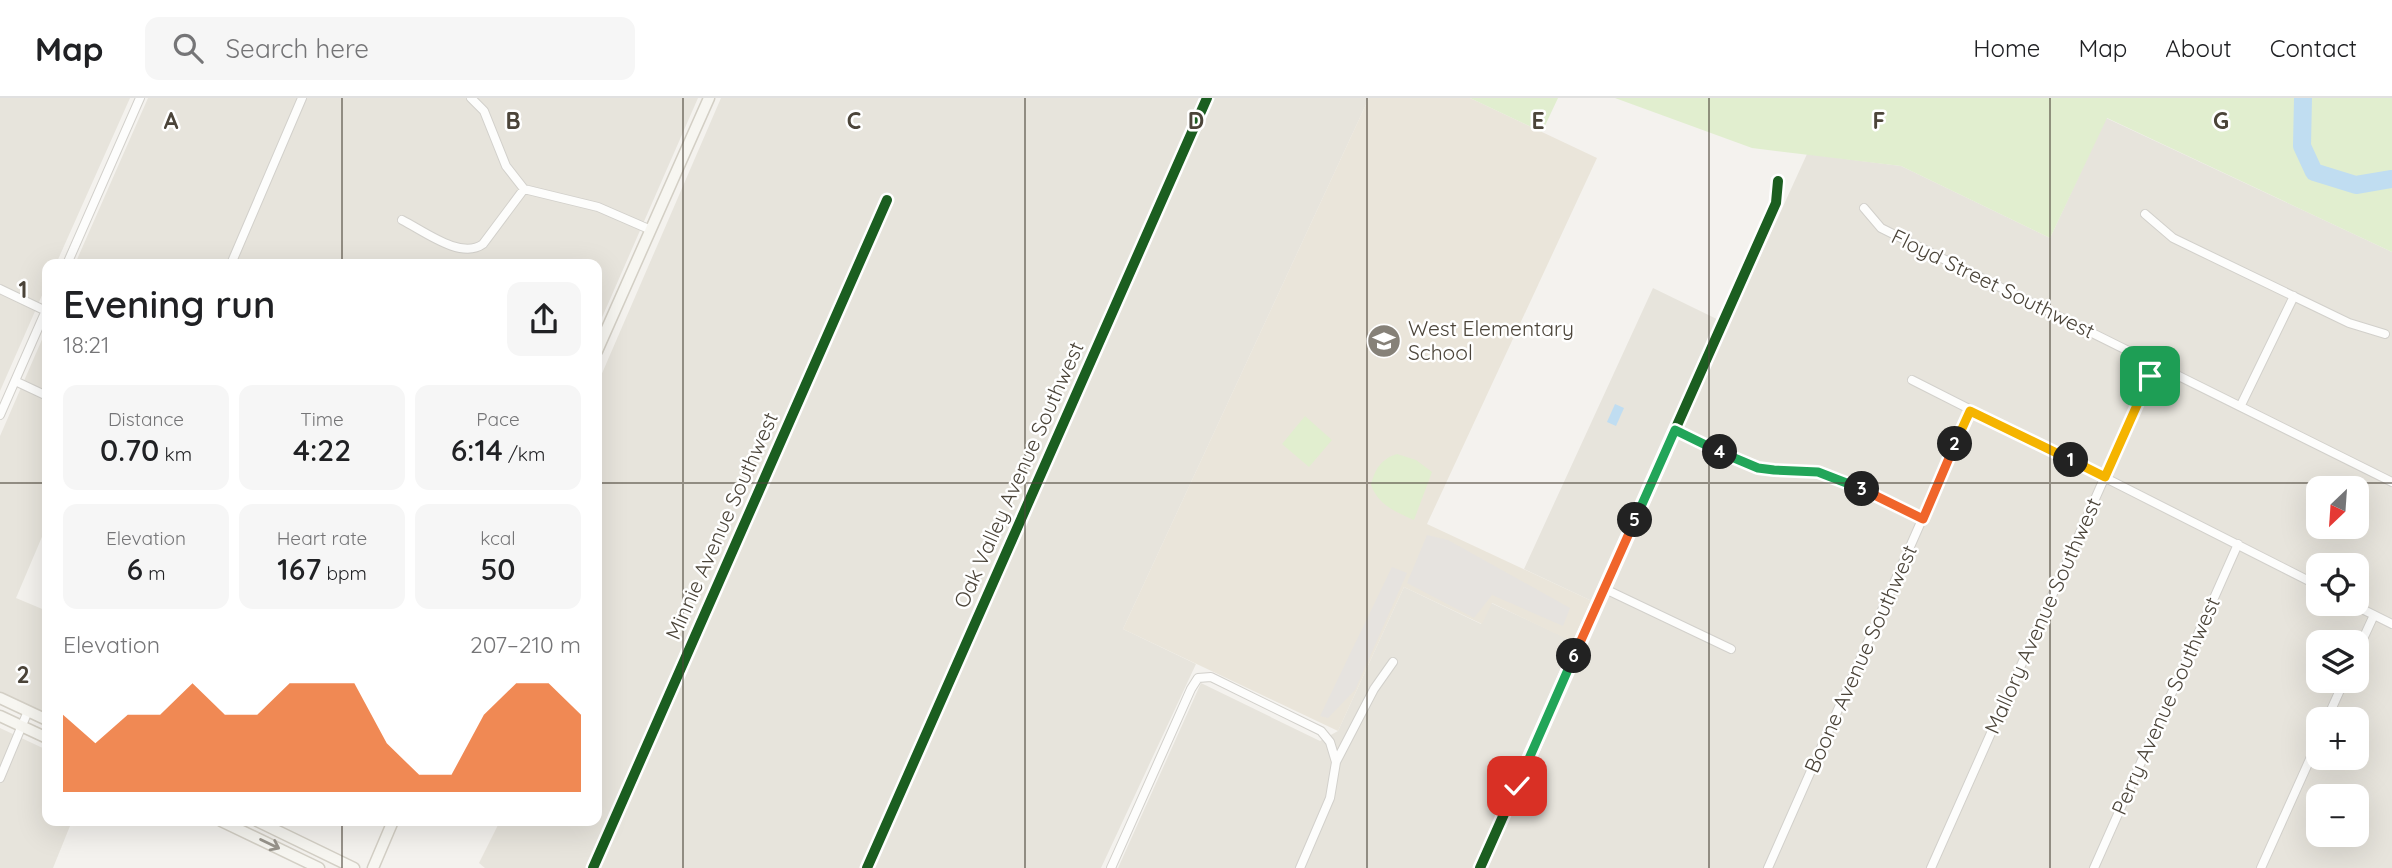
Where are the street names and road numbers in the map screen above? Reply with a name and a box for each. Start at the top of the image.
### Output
street label: Floyd Street Southwest [1888,223,2099,344]
street label: Oak Valley Avenue Southwest [947,337,1089,612]
street label: Minnie Avenue Southwest [659,408,783,643]
street label: Mallory Avenue Southwest [1978,494,2106,738]
street label: Boone Avenue Southwest [1798,541,1922,776]
street label: Perry Avenue Southwest [2105,593,2225,819]

